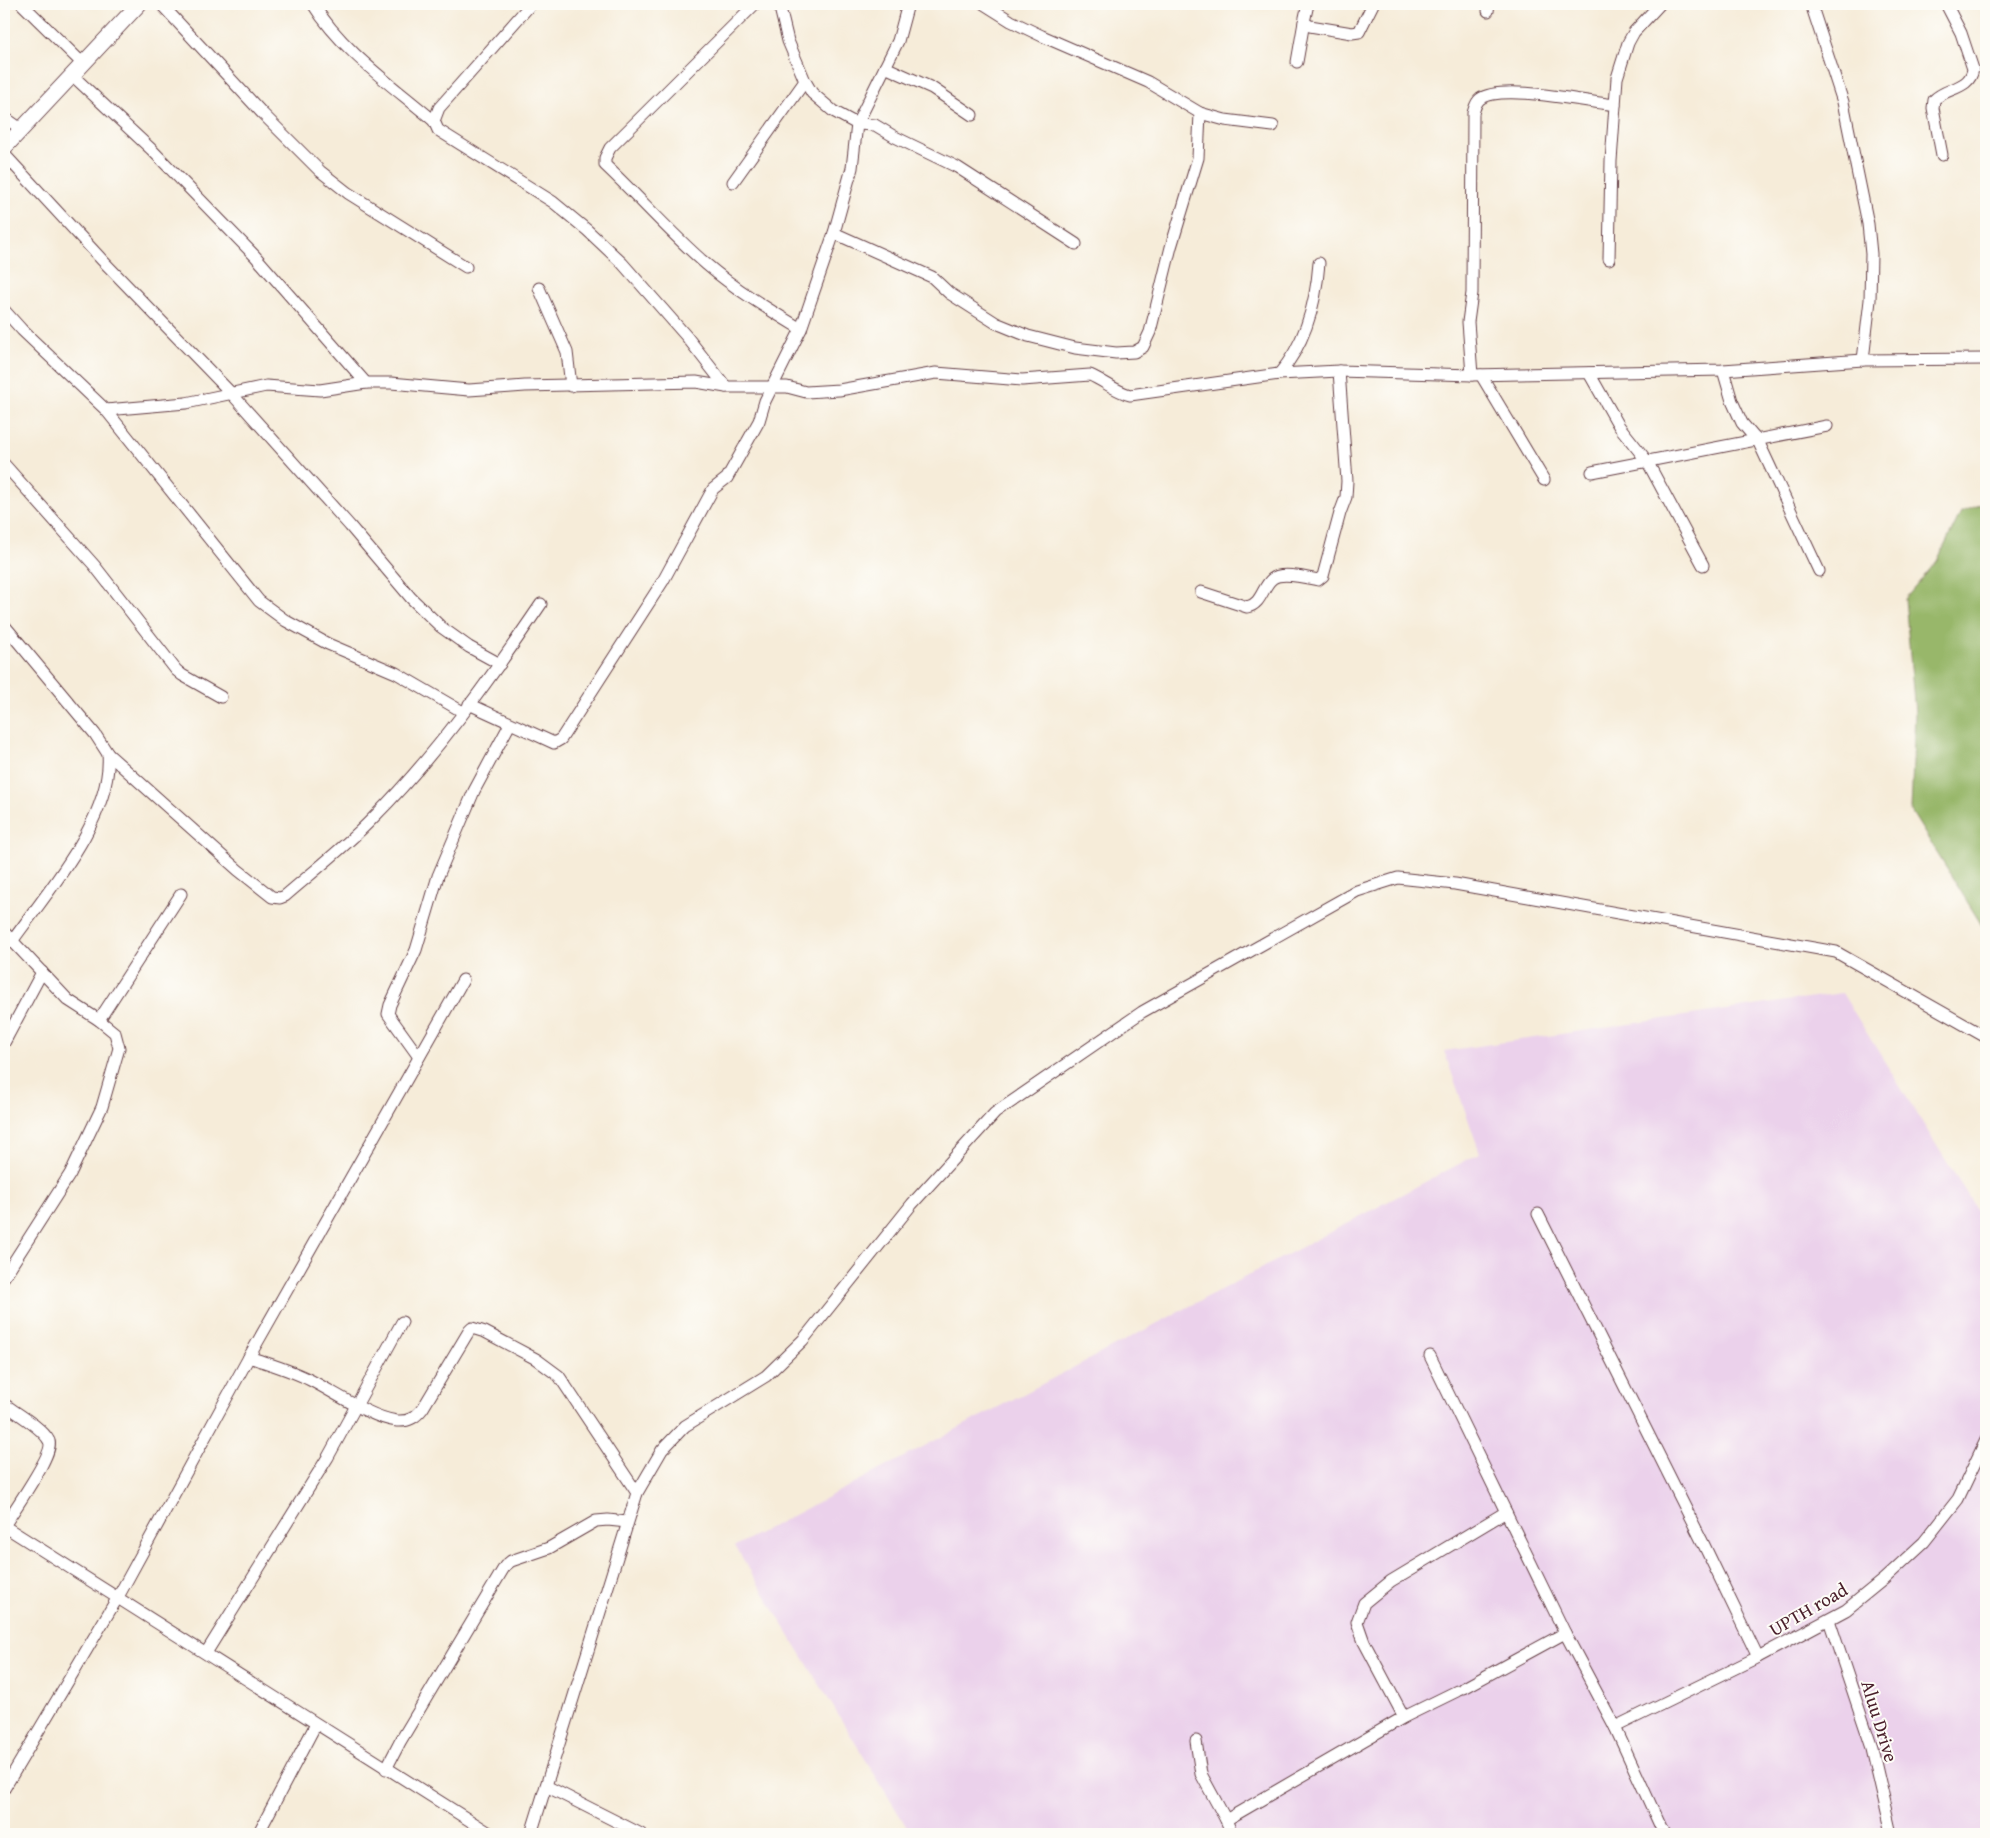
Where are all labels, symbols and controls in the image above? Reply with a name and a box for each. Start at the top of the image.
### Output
street label: UPTH road [1764,1575,1853,1643]
street label: Aluu Drive [1854,1677,1906,1765]

